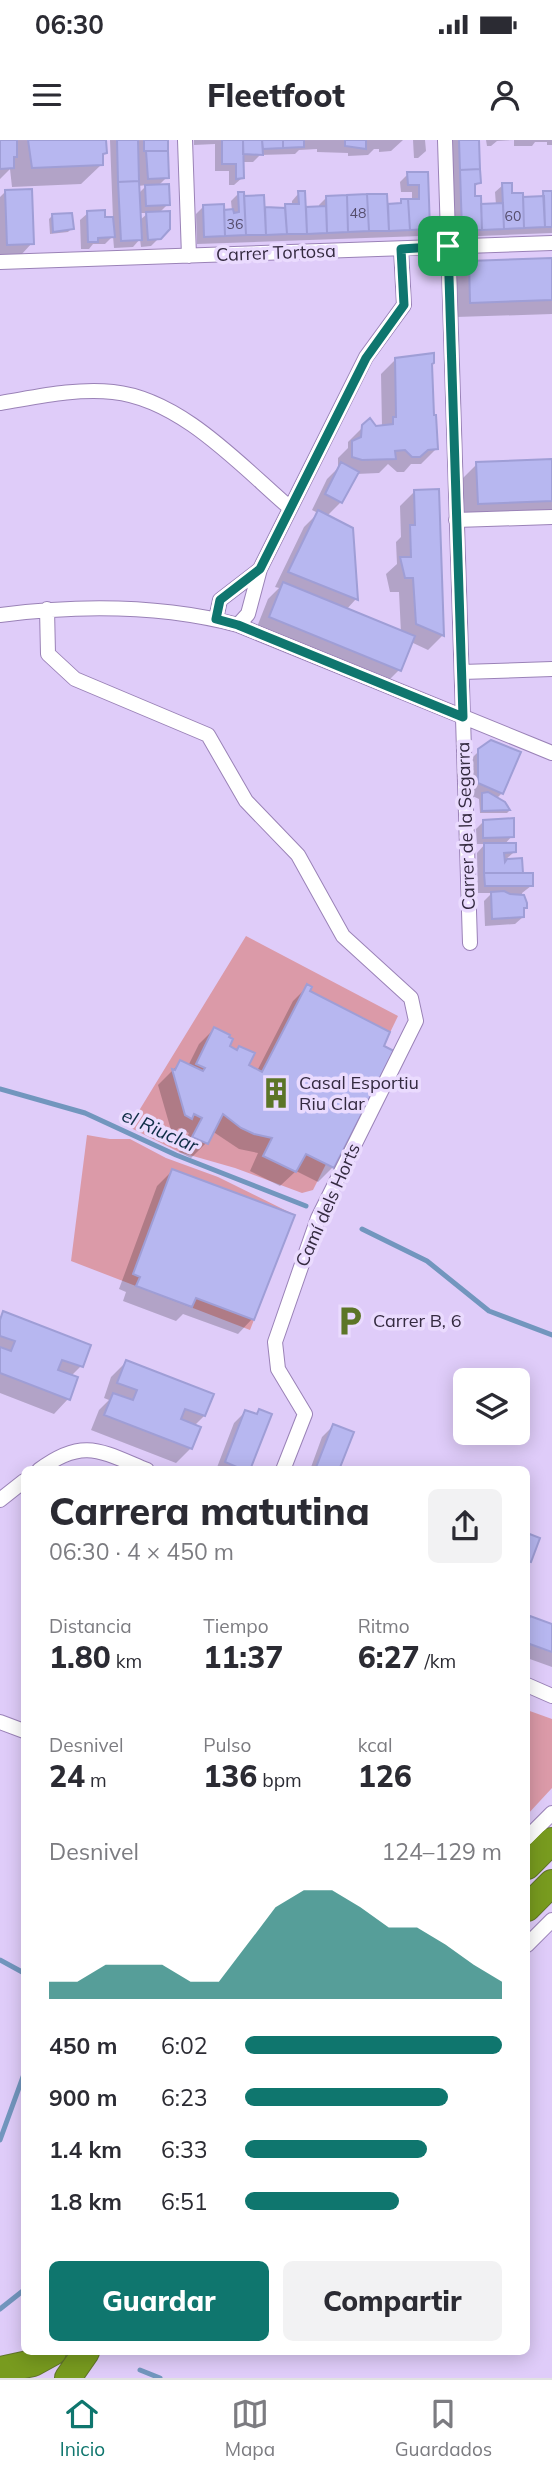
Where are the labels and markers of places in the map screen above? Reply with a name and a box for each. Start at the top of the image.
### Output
pin [418,216,478,276]
place label: Casal Esportiu Riu Clar [299,1071,419,1115]
building icon: Casal Esportiu Riu Clar [259,1076,293,1110]
parking icon: Carrer B, 6 [333,1304,367,1338]
place label: Carrer B, 6 [373,1309,461,1332]

